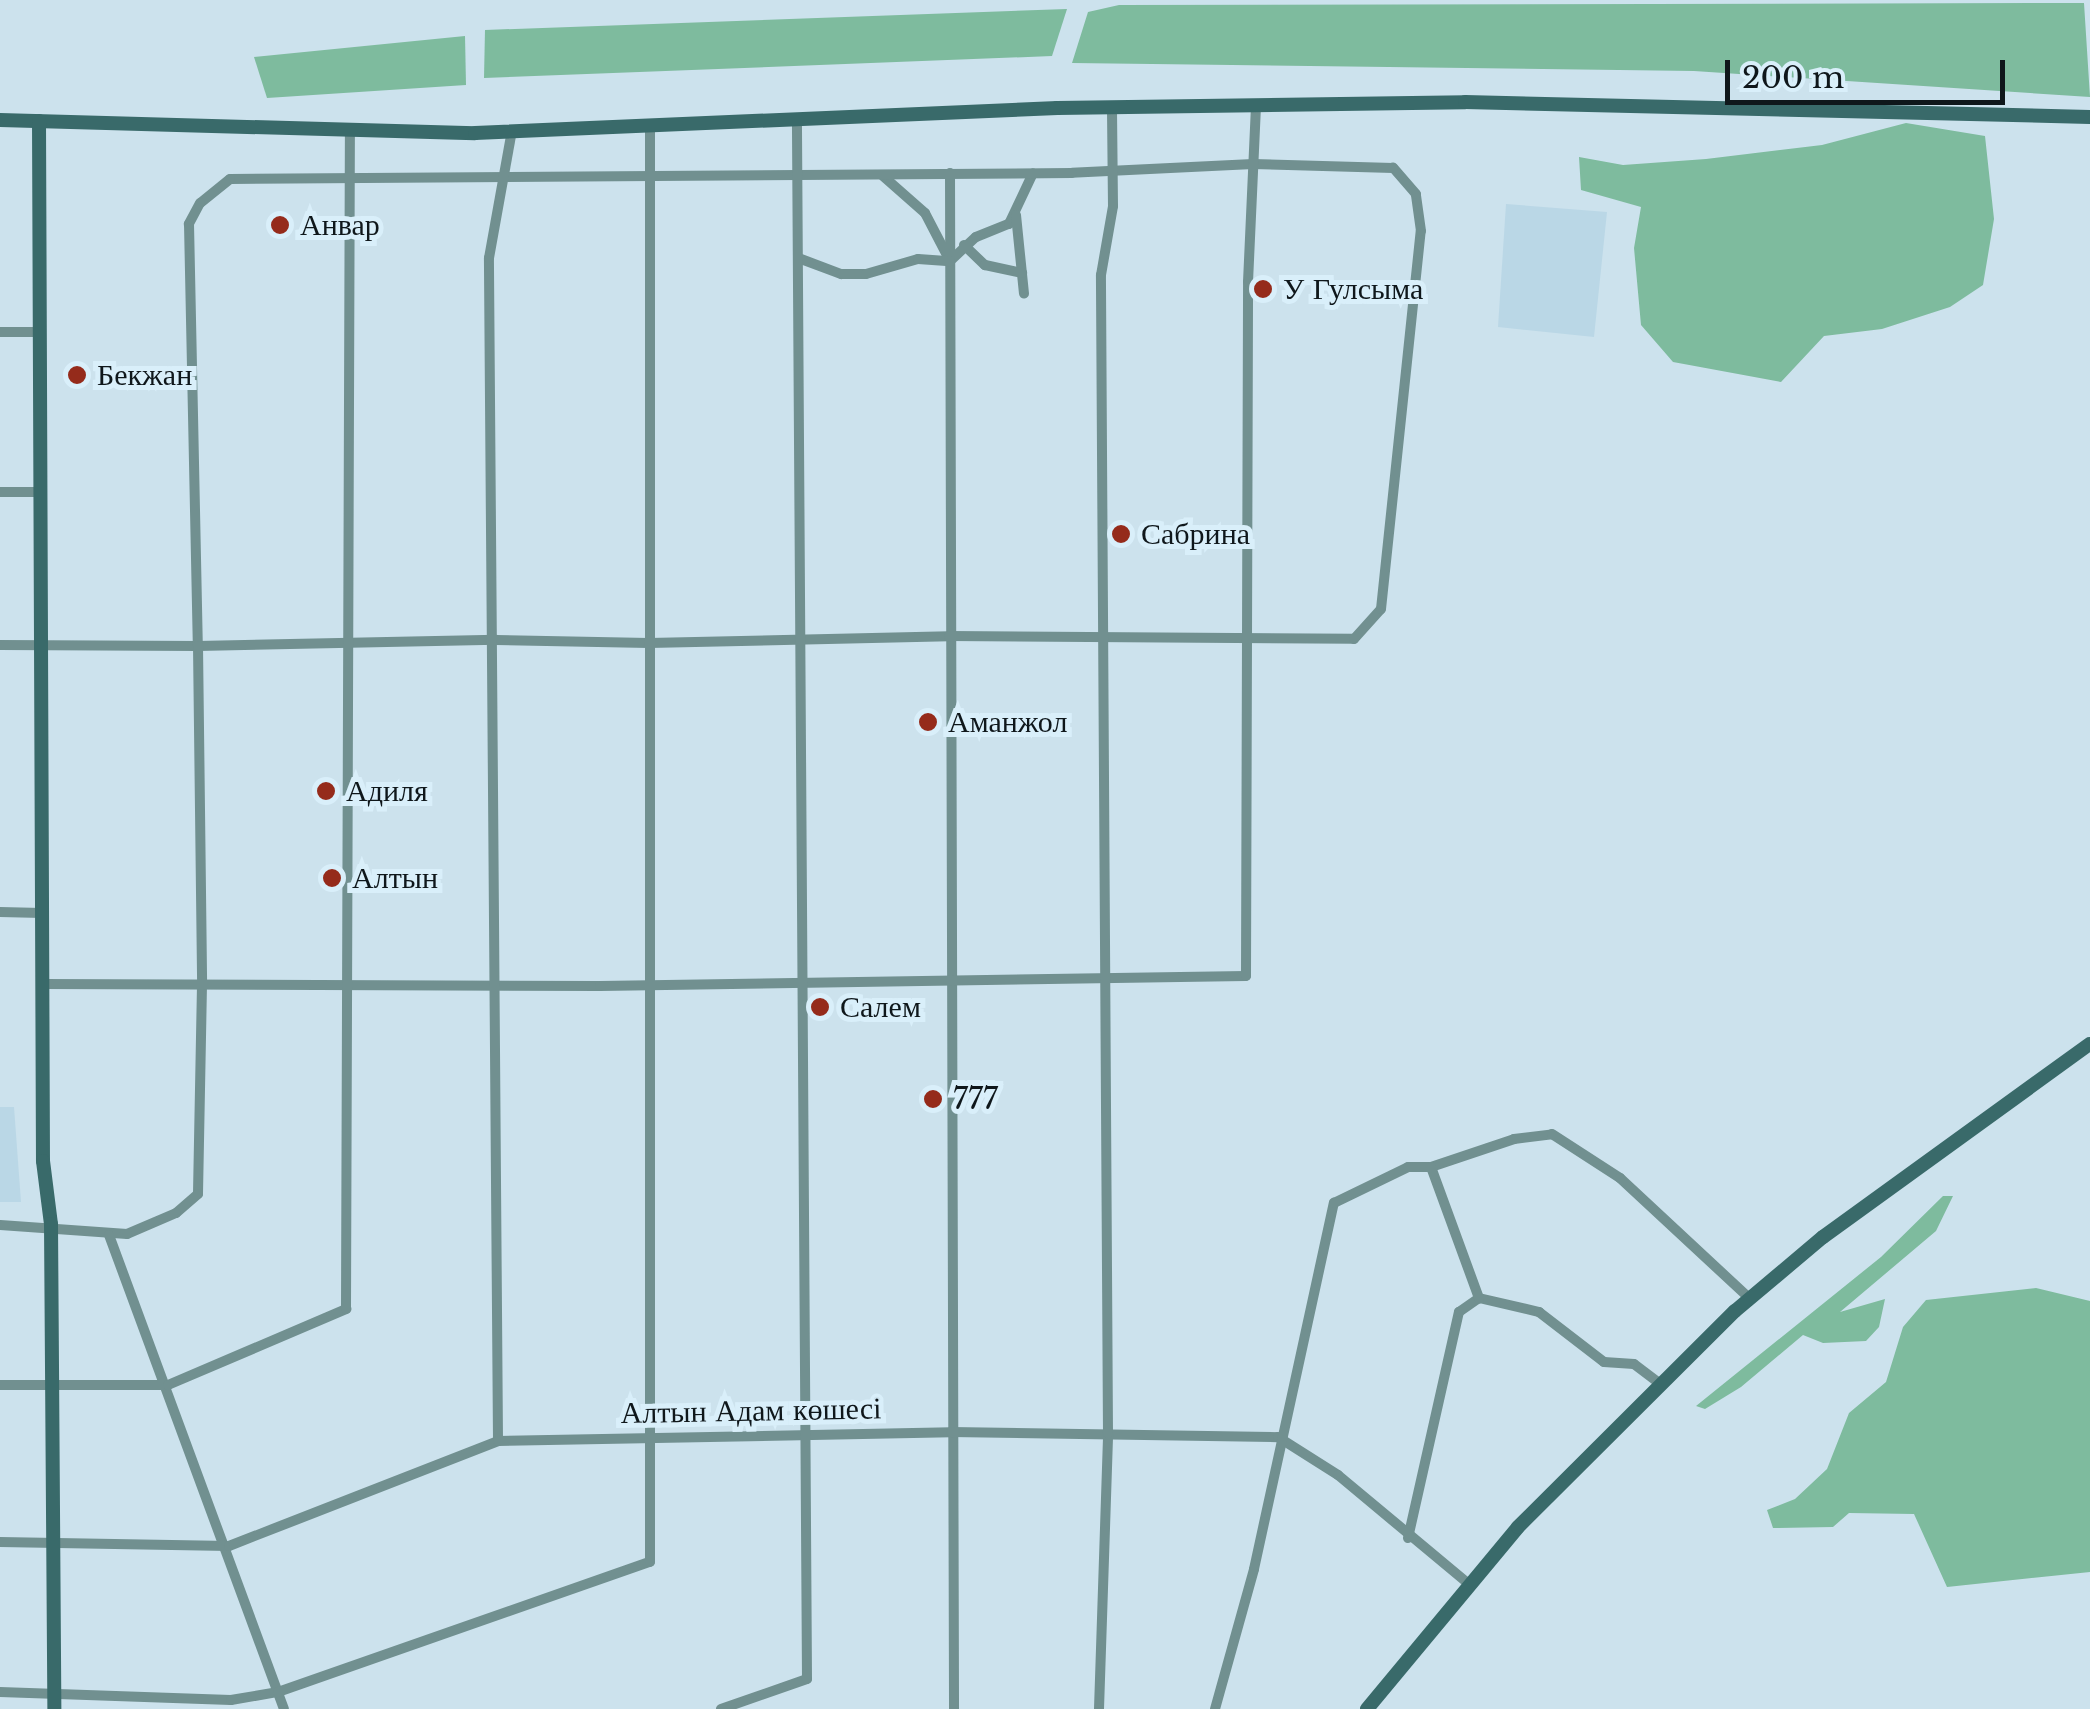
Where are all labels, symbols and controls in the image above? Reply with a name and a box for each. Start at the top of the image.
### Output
scale bar [1730,40,2010,102]
text: 200 m [1742,59,1844,96]
place label: Анвар [300,207,380,243]
marker: Анвар [269,214,291,236]
place label: У Гулсыма [1283,271,1423,307]
marker: У Гулсыма [1252,278,1274,300]
place label: Бекжан [97,357,192,393]
marker: Бекжан [66,364,88,386]
place label: Сабрина [1141,516,1250,552]
marker: Сабрина [1110,523,1132,545]
place label: Аманжол [948,704,1067,740]
marker: Аманжол [917,711,939,733]
place label: Адиля [346,773,428,809]
marker: Адиля [315,780,337,802]
place label: Алтын [352,860,438,896]
marker: Алтын [321,867,343,889]
place label: Салем [840,989,921,1025]
marker: Салем [809,996,831,1018]
place label: 777 [953,1081,998,1117]
marker: 777 [922,1088,944,1110]
street label: Алтын Адам көшесі [620,1391,882,1431]

